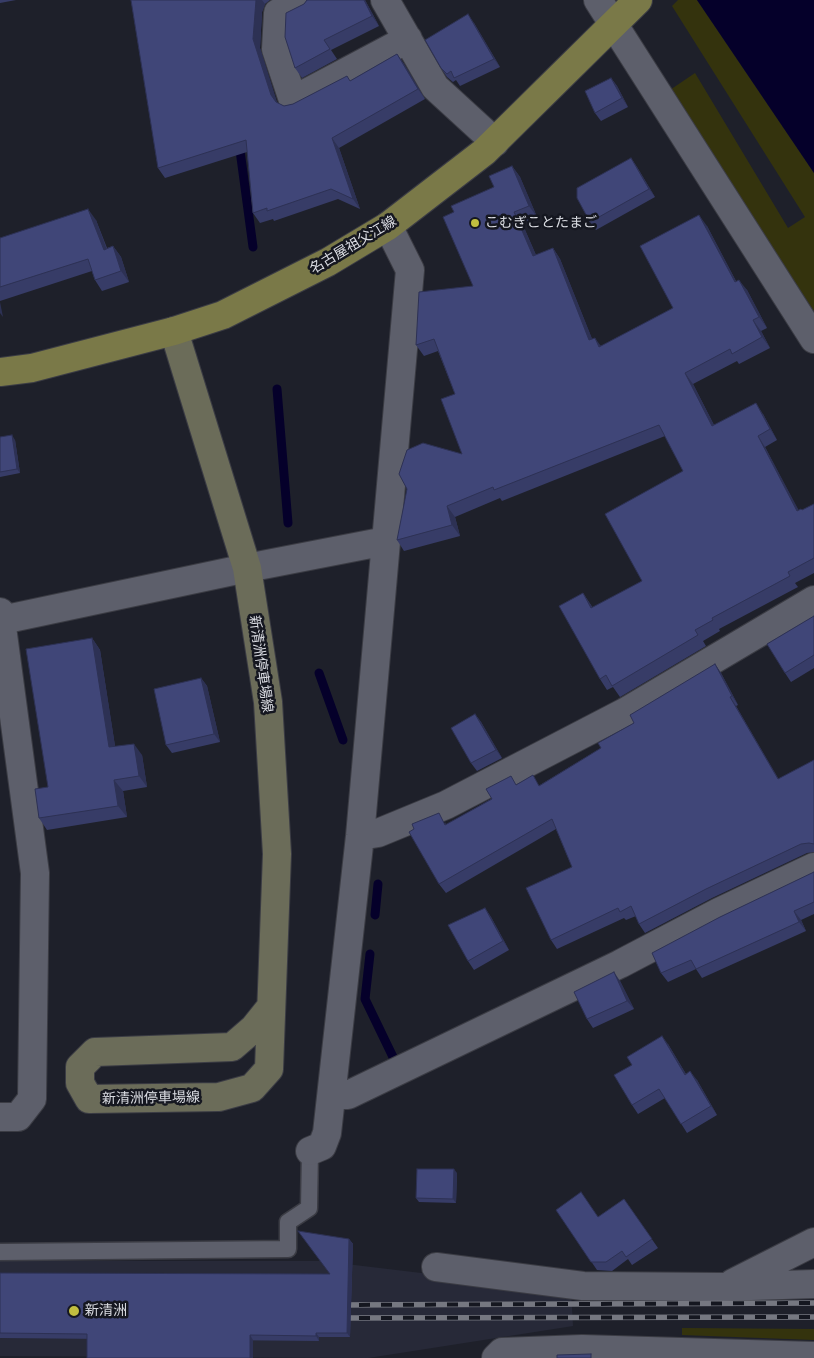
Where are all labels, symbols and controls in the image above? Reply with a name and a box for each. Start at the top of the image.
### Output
street label: 名古屋祖父江線 [307,213,399,277]
place label: こむぎことたまご [485,215,597,231]
marker: こむぎことたまご [469,217,481,229]
street label: 新清洲停車場線 [246,614,276,714]
street label: 新清洲停車場線 [102,1089,200,1107]
place label: 新清洲 [85,1303,127,1319]
marker: 新清洲 [67,1304,81,1318]

